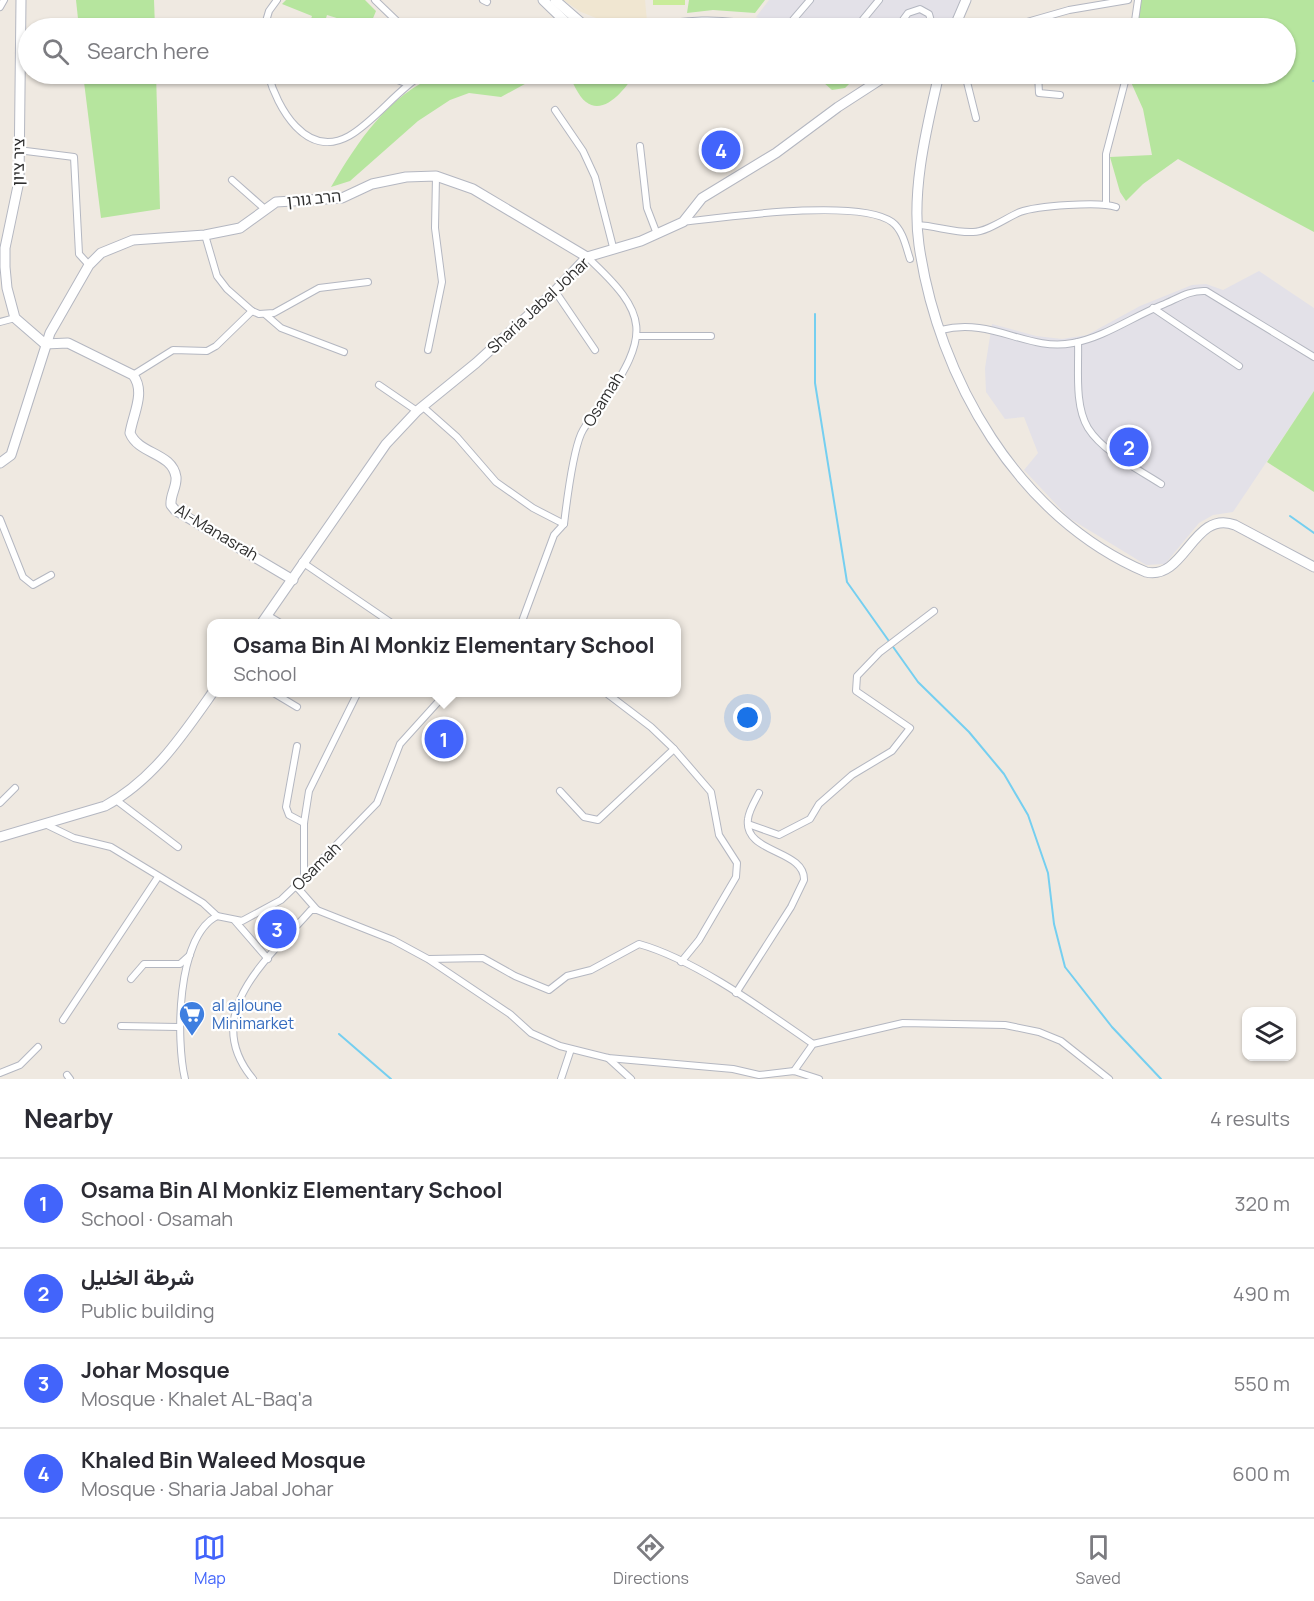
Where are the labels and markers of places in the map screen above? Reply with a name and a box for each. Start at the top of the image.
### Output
pin: 4 [702,128,740,172]
pin: 2 [1110,424,1148,470]
pin: 1 [424,716,464,762]
pin: 3 [258,906,296,952]
place label: al ajloune Minimarket [212,994,294,1034]
supermarket icon: al ajloune Minimarket [177,999,207,1037]

